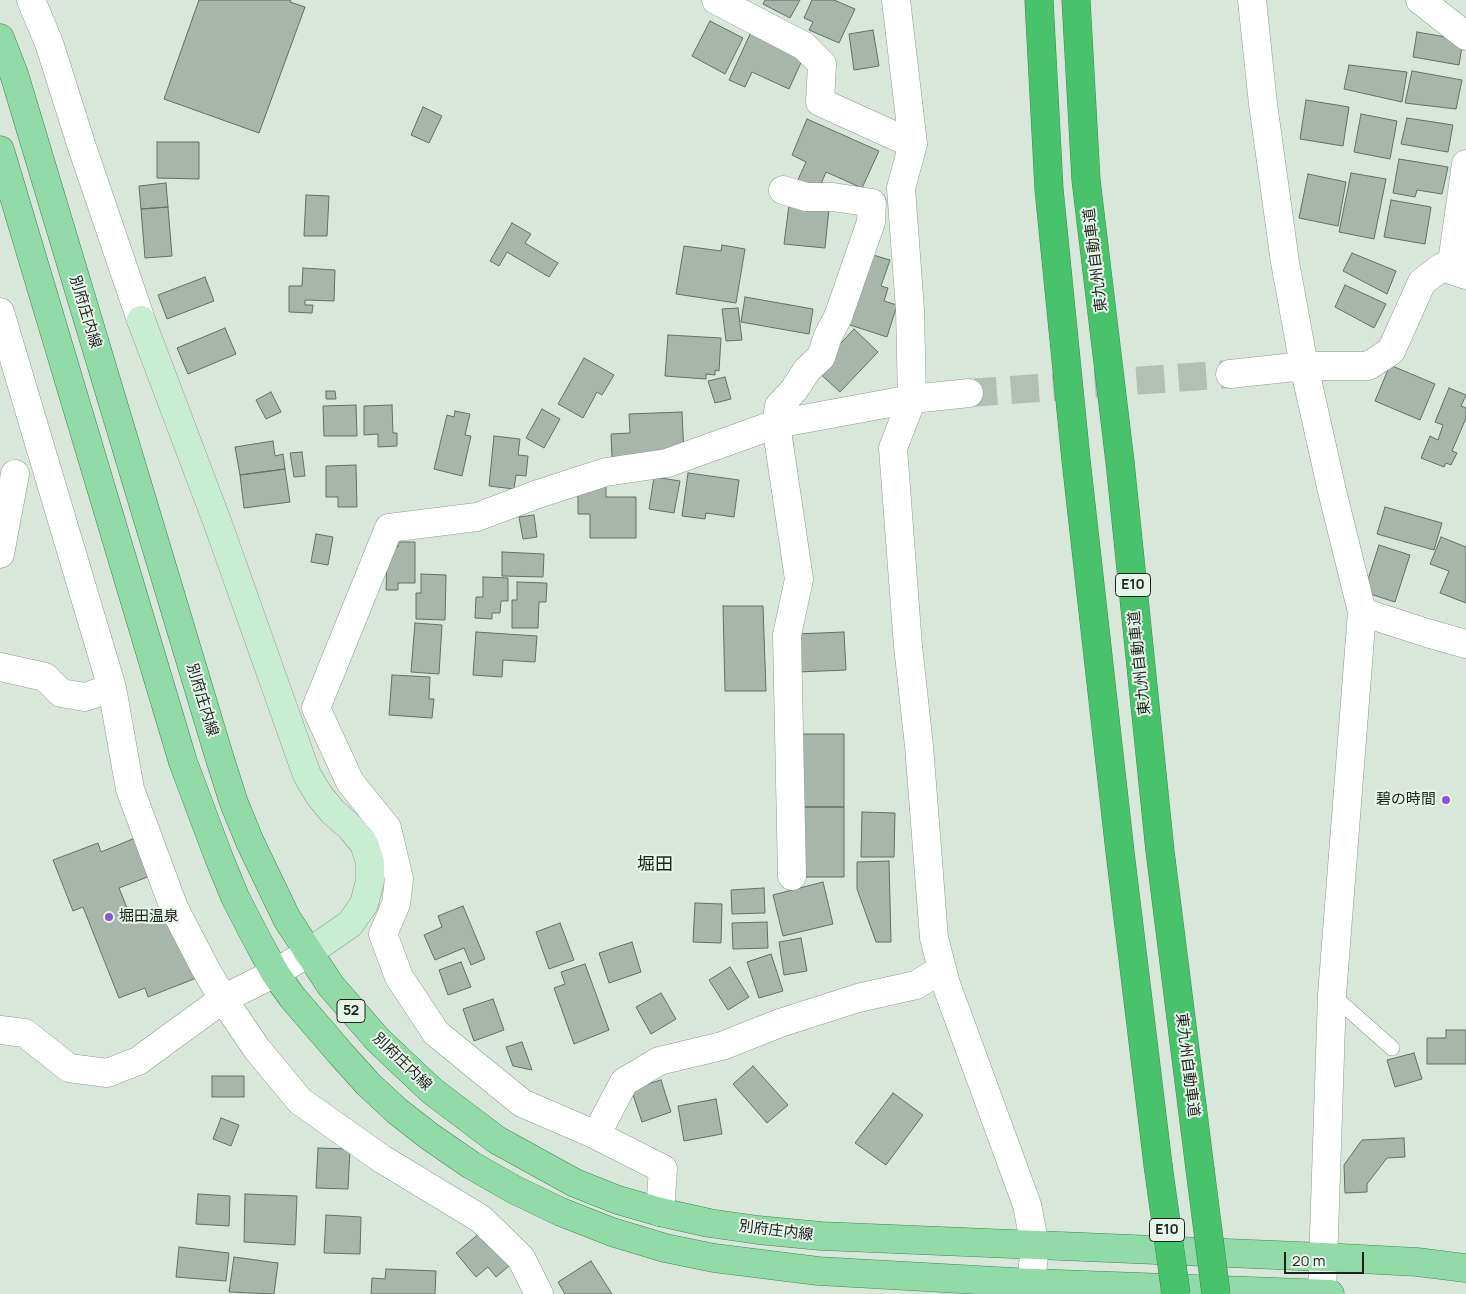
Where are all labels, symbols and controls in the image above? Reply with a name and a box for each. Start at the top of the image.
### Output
street label: 東九州自動車道 [1081,207,1111,313]
street label: 別府庄内線 [65,274,105,350]
road number: E10 [1116,574,1150,596]
street label: 東九州自動車道 [1126,610,1154,716]
street label: 別府庄内線 [182,662,222,738]
place label: 碧の時間 [1376,791,1436,809]
marker: 碧の時間 [1440,794,1452,806]
district label: 堀田 [637,854,673,876]
place label: 堀田温泉 [119,908,179,926]
marker: 堀田温泉 [103,911,115,923]
road number: 52 [337,999,365,1022]
street label: 東九州自動車道 [1172,1012,1202,1118]
street label: 別府庄内線 [369,1029,435,1095]
street label: 別府庄内線 [738,1217,814,1245]
road number: E10 [1150,1218,1184,1242]
scale bar [1286,1242,1366,1274]
text: 20 m [1292,1250,1325,1271]

